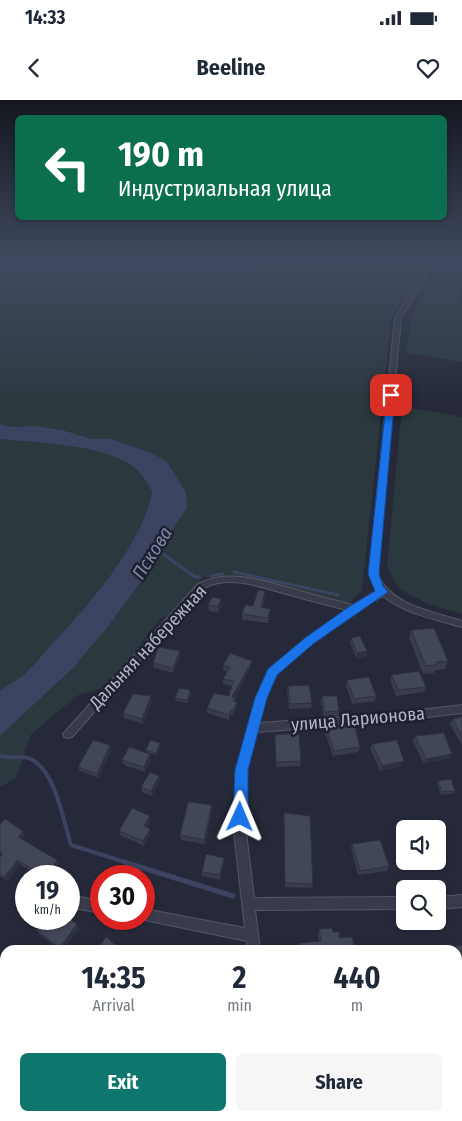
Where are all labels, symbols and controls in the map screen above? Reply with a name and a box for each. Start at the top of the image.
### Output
text: 14:33 [25,6,65,29]
icon: back [20,54,48,82]
text: Beeline [197,54,266,81]
icon: heart [414,54,442,82]
text: 190 m [118,133,204,175]
icon: left [35,135,100,200]
text: Индустриальная улица [118,175,332,202]
pin [370,374,412,416]
icon: arrive [377,381,405,409]
water label: Пскова [127,523,177,583]
street label: Дальняя набережная [84,580,211,714]
street label: улица Ларионова [290,702,426,736]
position arrow [213,790,265,842]
map controls [396,820,446,930]
button: sound [396,820,446,870]
speed limit sign: 30 [90,865,155,930]
text: 19 [36,876,59,906]
button: search [396,880,446,930]
text: km/h [34,903,61,917]
text: 14:35 [81,960,146,996]
text: 2 [233,960,247,996]
text: 440 [333,960,381,996]
text: Arrival [92,996,135,1015]
text: min [227,996,252,1015]
text: m [351,996,363,1015]
button: Exit [20,1053,226,1111]
button: Share [236,1053,442,1111]

